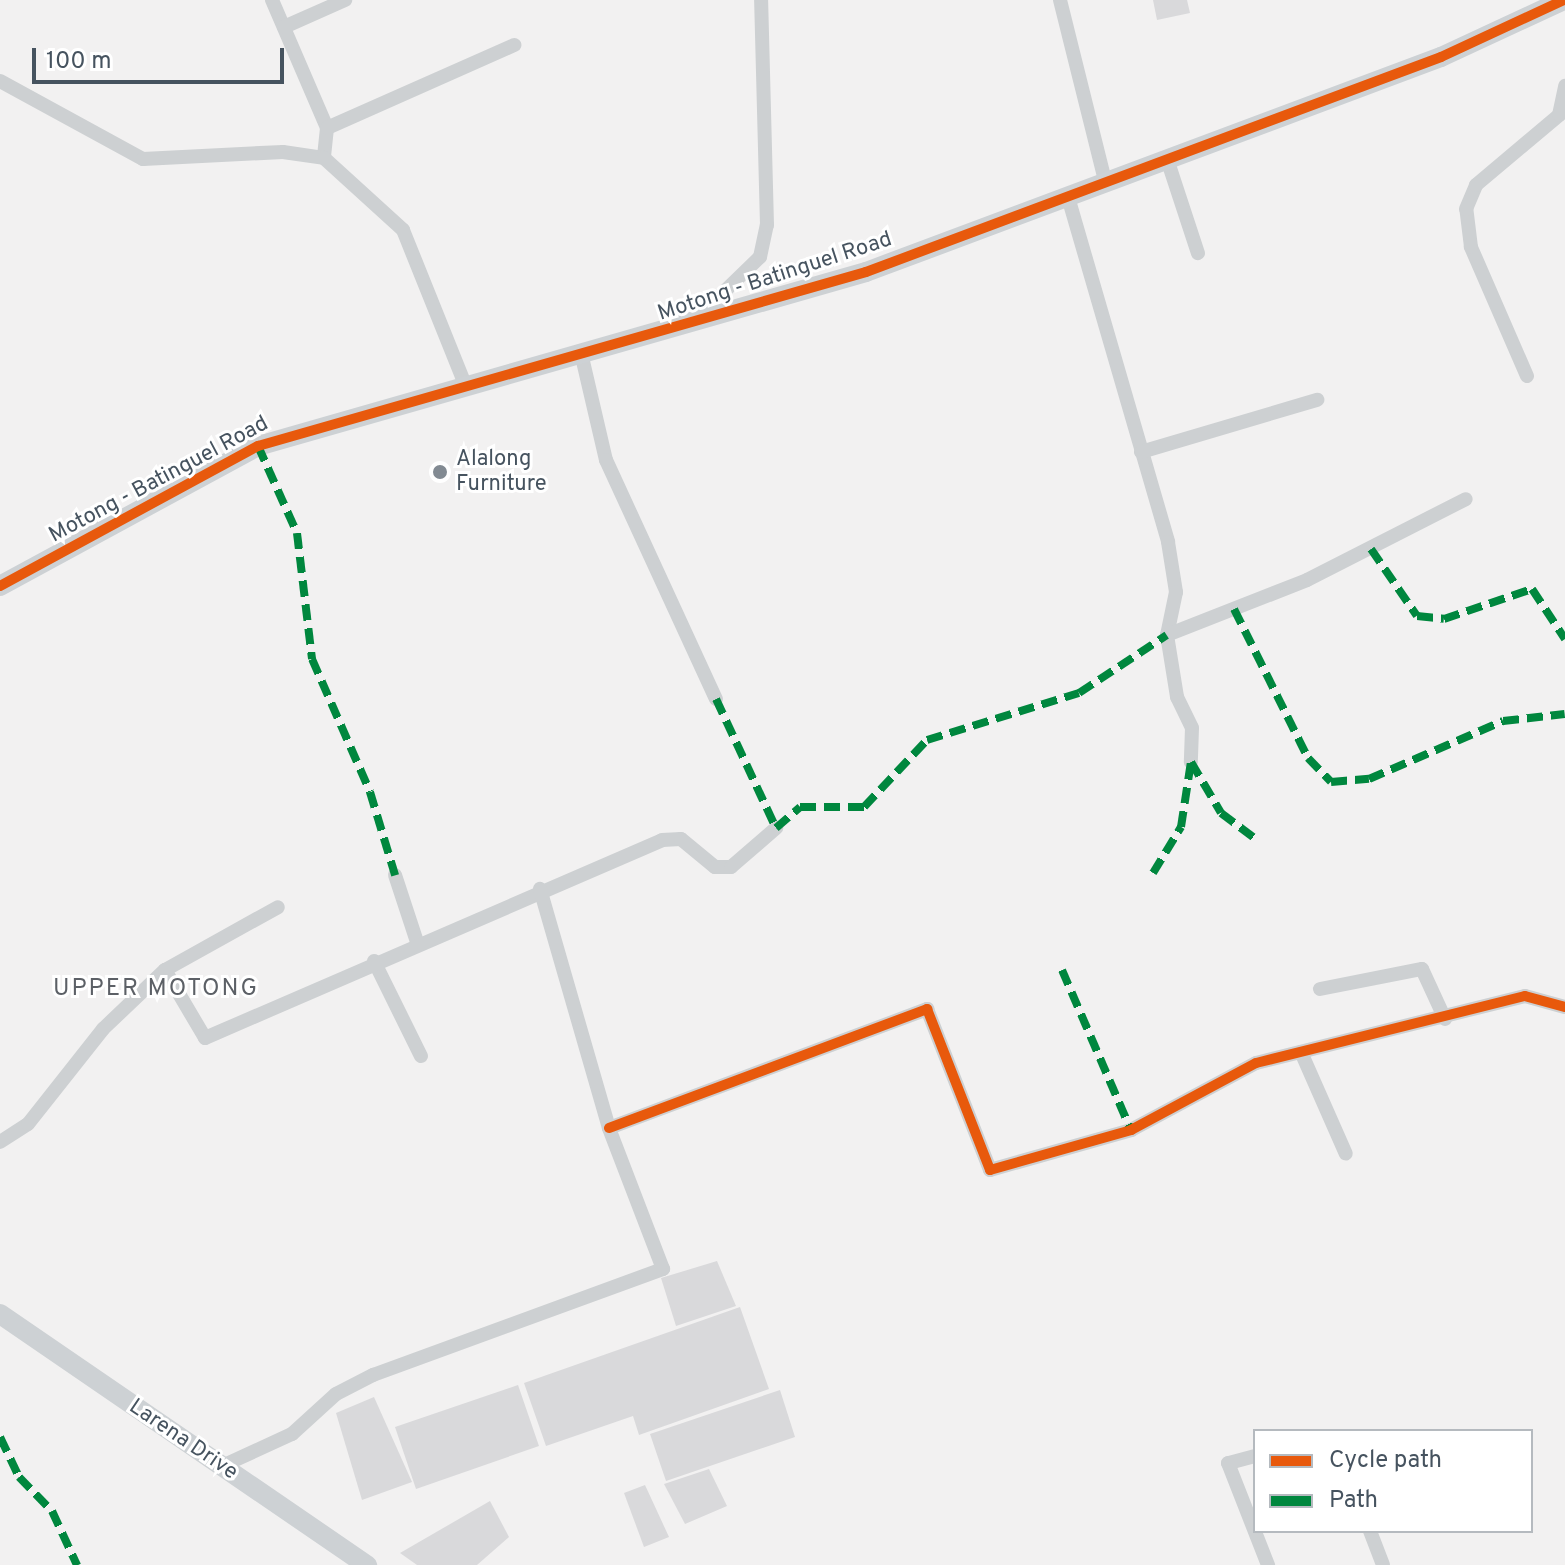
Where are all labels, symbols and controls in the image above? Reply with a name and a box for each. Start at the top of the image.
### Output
scale bar [36,32,288,82]
text: 100 m [46,47,112,77]
street label: Motong - Batinguel Road [655,227,895,327]
street label: Motong - Batinguel Road [45,411,273,549]
place label: Alalong Furniture [456,446,547,498]
marker: Alalong Furniture [431,463,449,481]
district label: UPPER MOTONG [53,976,259,1004]
street label: Larena Drive [124,1394,242,1486]
legend [1253,1429,1533,1533]
text: Cycle path [1329,1446,1442,1476]
text: Path [1329,1486,1378,1516]

